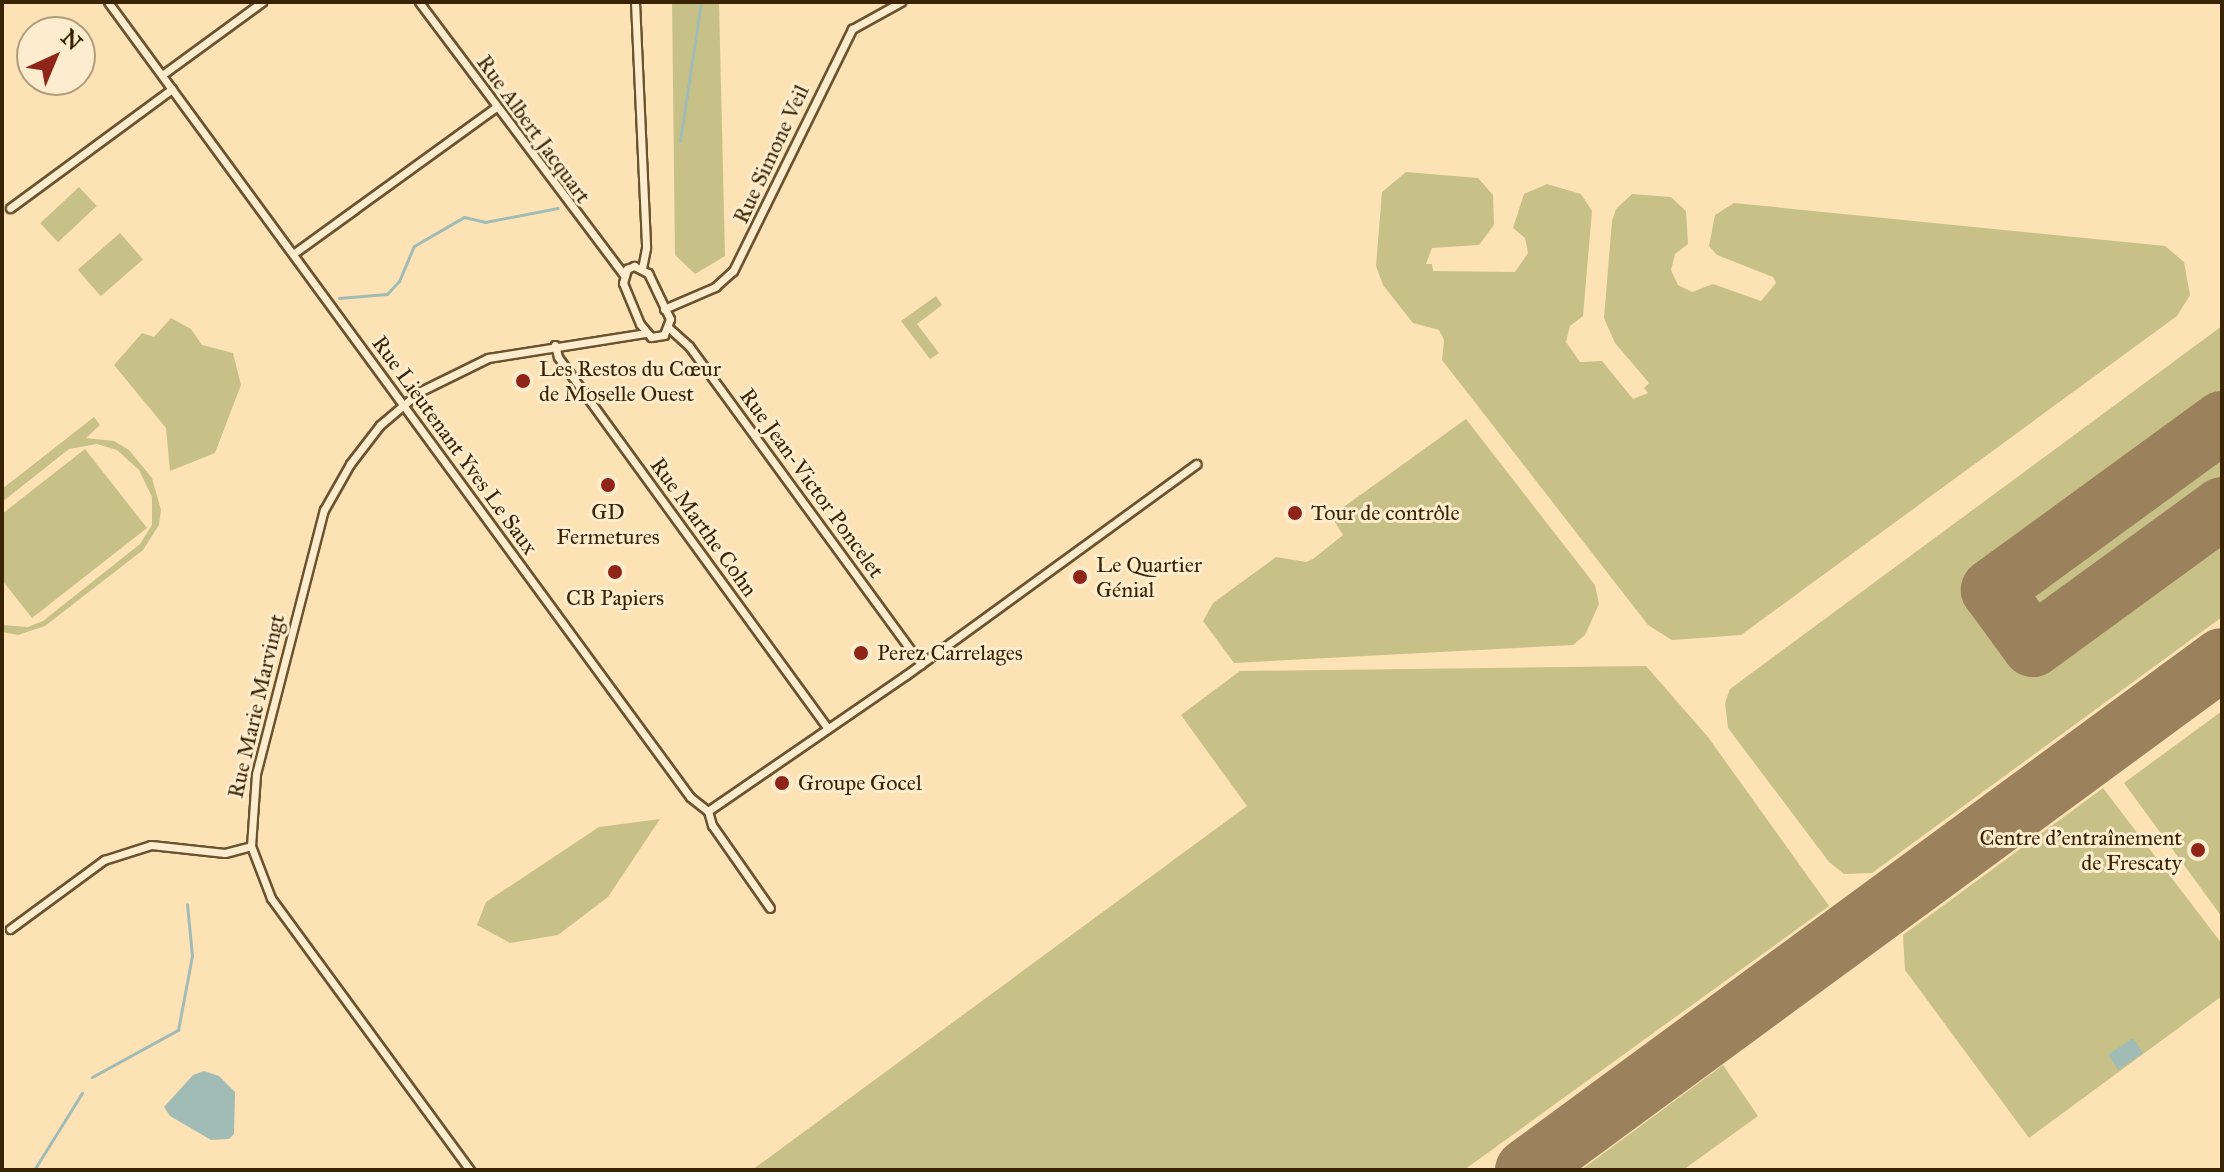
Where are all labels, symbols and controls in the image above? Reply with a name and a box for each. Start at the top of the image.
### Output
north arrow [16,16,96,96]
text: N [56,24,88,56]
street label: Rue Albert Jacquart [471,50,597,208]
street label: Rue Simone Veil [727,80,815,228]
street label: Rue Lieutenant Yves Le Saux [367,330,543,560]
place label: Les Restos du Cœur de Moselle Ouest [539,355,721,406]
marker: Les Restos du Cœur de Moselle Ouest [514,372,532,390]
street label: Rue Jean-Victor Poncelet [734,383,890,583]
street label: Rue Marthe Cohn [645,452,763,602]
marker: GD Fermetures [599,476,617,494]
place label: GD Fermetures [556,498,660,550]
place label: Tour de contrôle [1311,500,1460,526]
marker: Tour de contrôle [1286,504,1304,522]
place label: Le Quartier Génial [1096,551,1202,602]
marker: CB Papiers [606,563,624,581]
marker: Le Quartier Génial [1071,568,1089,586]
place label: CB Papiers [566,585,664,611]
street label: Rue Marie Marvingt [222,611,290,801]
place label: Perez Carrelages [877,640,1023,666]
marker: Perez Carrelages [852,644,870,662]
place label: Groupe Gocel [798,770,922,796]
marker: Groupe Gocel [773,774,791,792]
place label: Centre d'entraînement de Frescaty [1979,824,2182,876]
marker: Centre d'entraînement de Frescaty [2189,841,2207,859]

